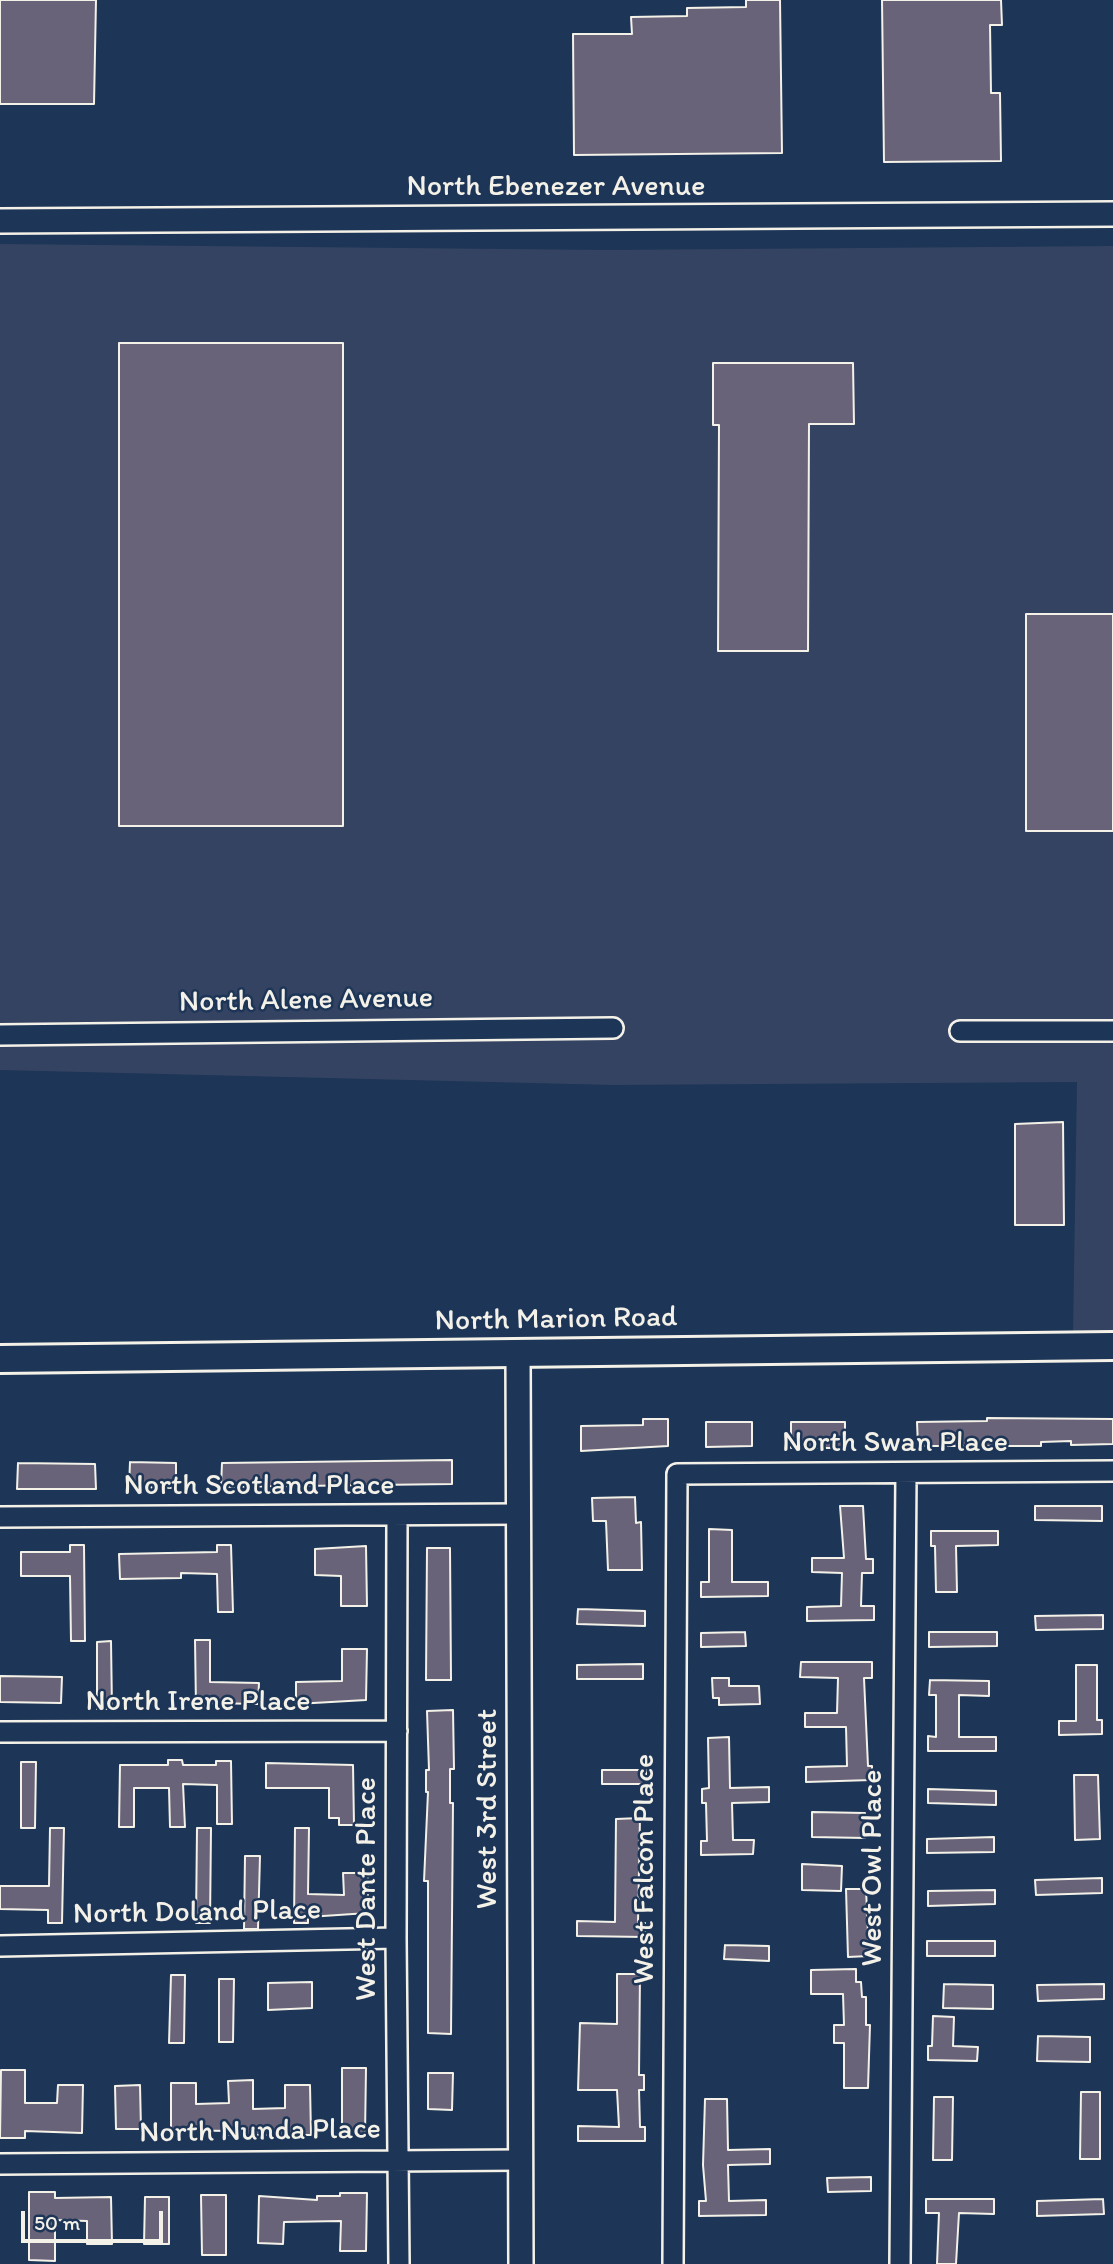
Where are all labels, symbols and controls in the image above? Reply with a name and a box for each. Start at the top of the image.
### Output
street label: North Ebenezer Avenue [406,169,706,205]
street label: North Alene Avenue [179,981,433,1021]
street label: North Marion Road [434,1300,678,1340]
street label: North Swan Place [782,1425,1008,1461]
street label: North Scotland Place [123,1468,395,1504]
street label: North Irene Place [86,1684,310,1720]
street label: West 3rd Street [470,1709,506,1909]
street label: West Falcon Place [627,1754,663,1984]
street label: West Owl Place [855,1770,891,1966]
street label: West Dante Place [349,1777,385,2001]
street label: North Doland Place [73,1893,321,1933]
street label: North Nunda Place [139,2112,381,2152]
scale bar [24,2198,166,2242]
text: 50 m [34,2210,80,2235]

